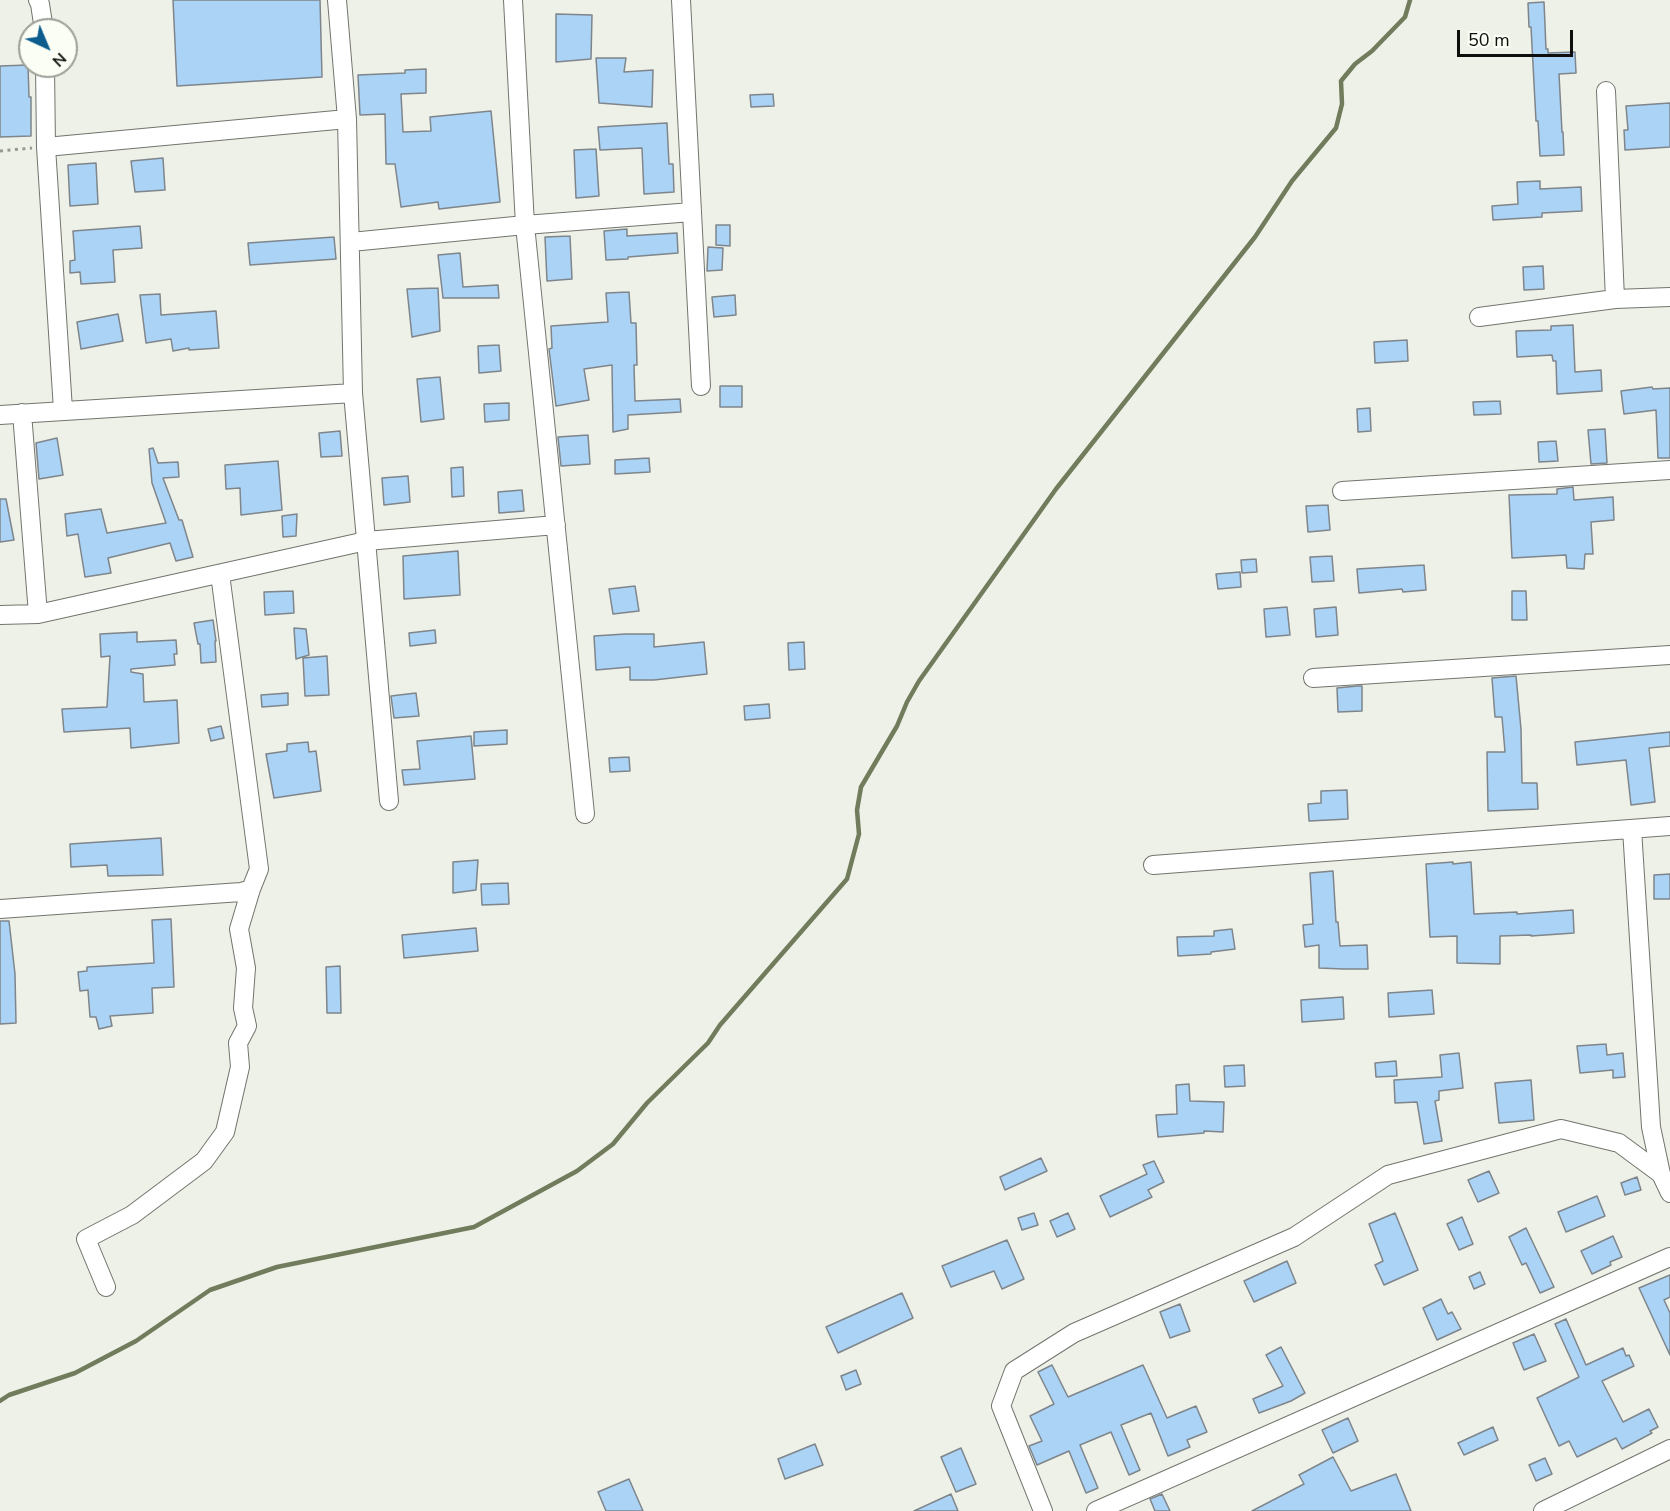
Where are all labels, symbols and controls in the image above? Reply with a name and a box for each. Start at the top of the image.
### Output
north arrow [18,18,78,78]
scale bar [1460,18,1576,56]
text: 50 m [1468,28,1510,52]
text: N [47,47,71,72]

